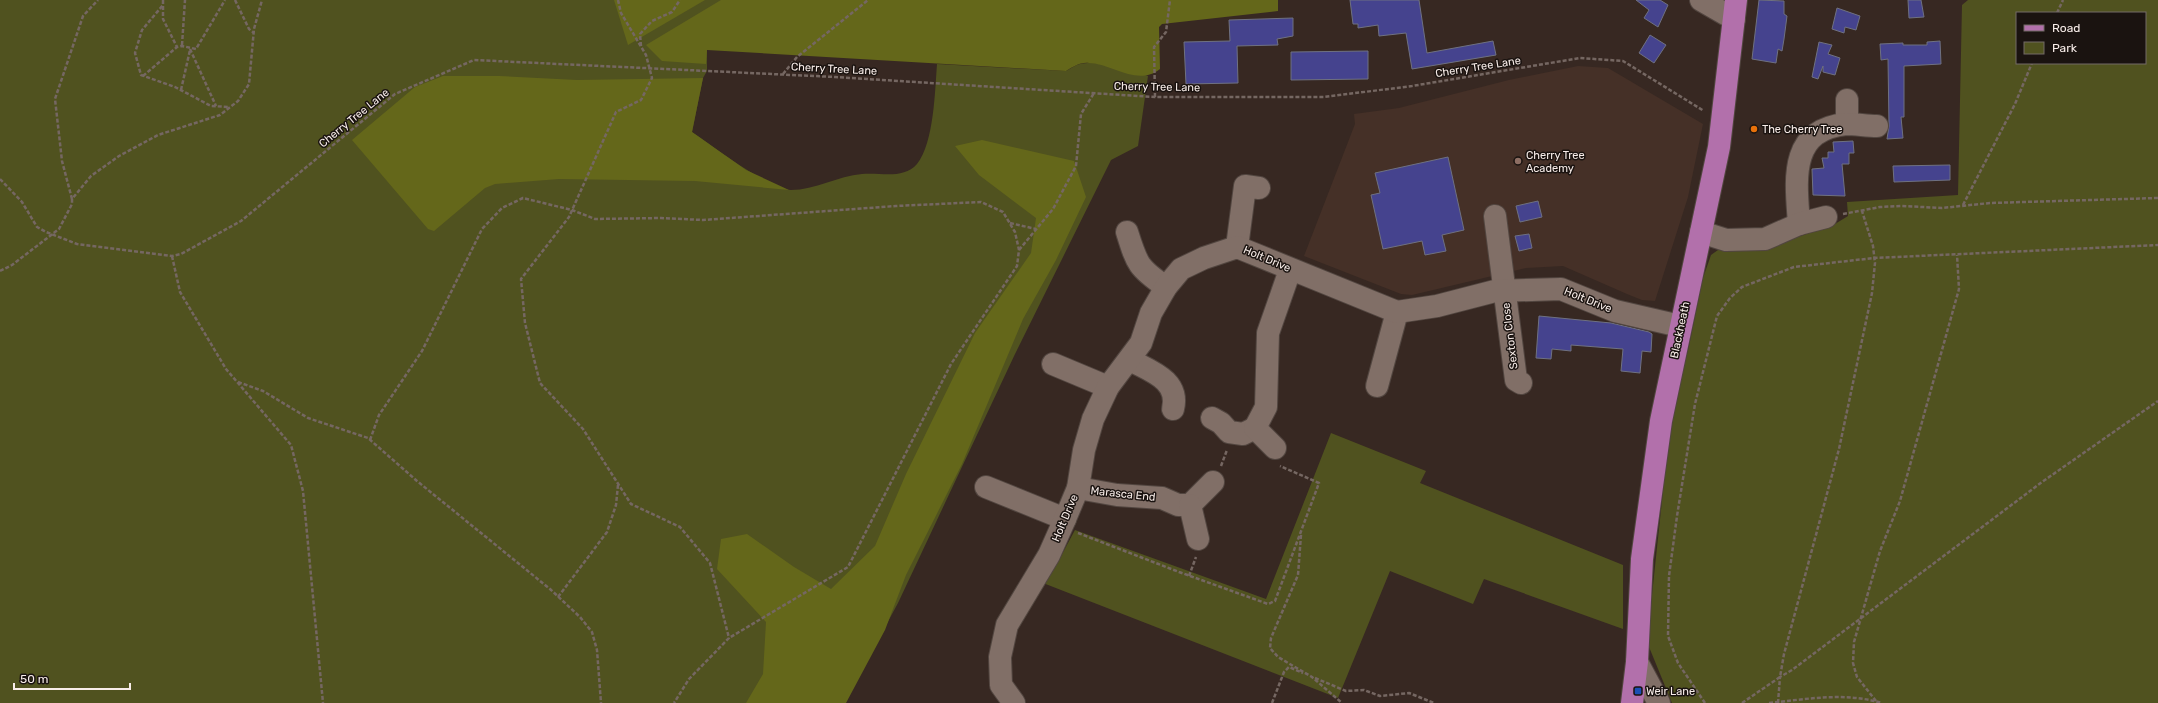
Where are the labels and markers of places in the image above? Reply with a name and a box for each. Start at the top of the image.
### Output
place label: The Cherry Tree [1762,123,1842,136]
marker: The Cherry Tree [1749,124,1759,134]
place label: Cherry Tree Academy [1526,149,1585,175]
marker: Cherry Tree Academy [1513,156,1523,166]
place label: Weir Lane [1646,685,1695,698]
marker: Weir Lane [1633,686,1643,696]

